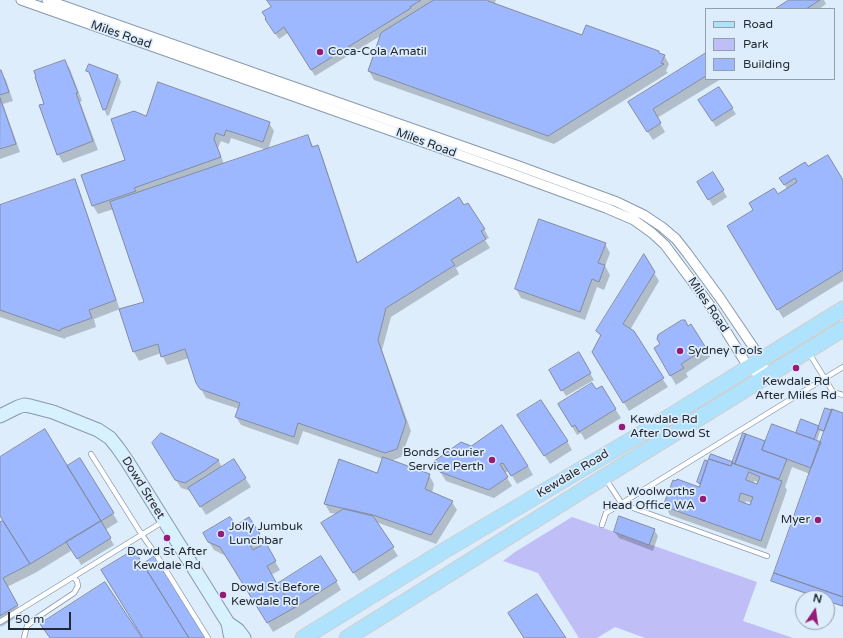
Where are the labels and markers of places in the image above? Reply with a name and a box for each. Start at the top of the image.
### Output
place label: Coca-Cola Amatil [328,45,427,59]
marker: Coca-Cola Amatil [315,47,325,57]
place label: Sydney Tools [688,344,762,358]
marker: Sydney Tools [675,346,685,356]
marker: Kewdale Rd After Miles Rd [791,363,801,373]
place label: Kewdale Rd After Miles Rd [755,375,837,403]
place label: Kewdale Rd After Dowd St [630,413,710,441]
marker: Kewdale Rd After Dowd St [617,422,627,432]
place label: Bonds Courier Service Perth [403,446,484,474]
marker: Bonds Courier Service Perth [487,455,497,465]
place label: Woolworths Head Office WA [602,485,695,513]
marker: Woolworths Head Office WA [698,494,708,504]
place label: Myer [781,513,810,527]
marker: Myer [813,515,823,525]
place label: Jolly Jumbuk Lunchbar [229,520,303,548]
marker: Jolly Jumbuk Lunchbar [216,529,226,539]
marker: Dowd St After Kewdale Rd [162,533,172,543]
place label: Dowd St After Kewdale Rd [127,545,207,573]
place label: Dowd St Before Kewdale Rd [231,581,320,609]
marker: Dowd St Before Kewdale Rd [218,590,228,600]

